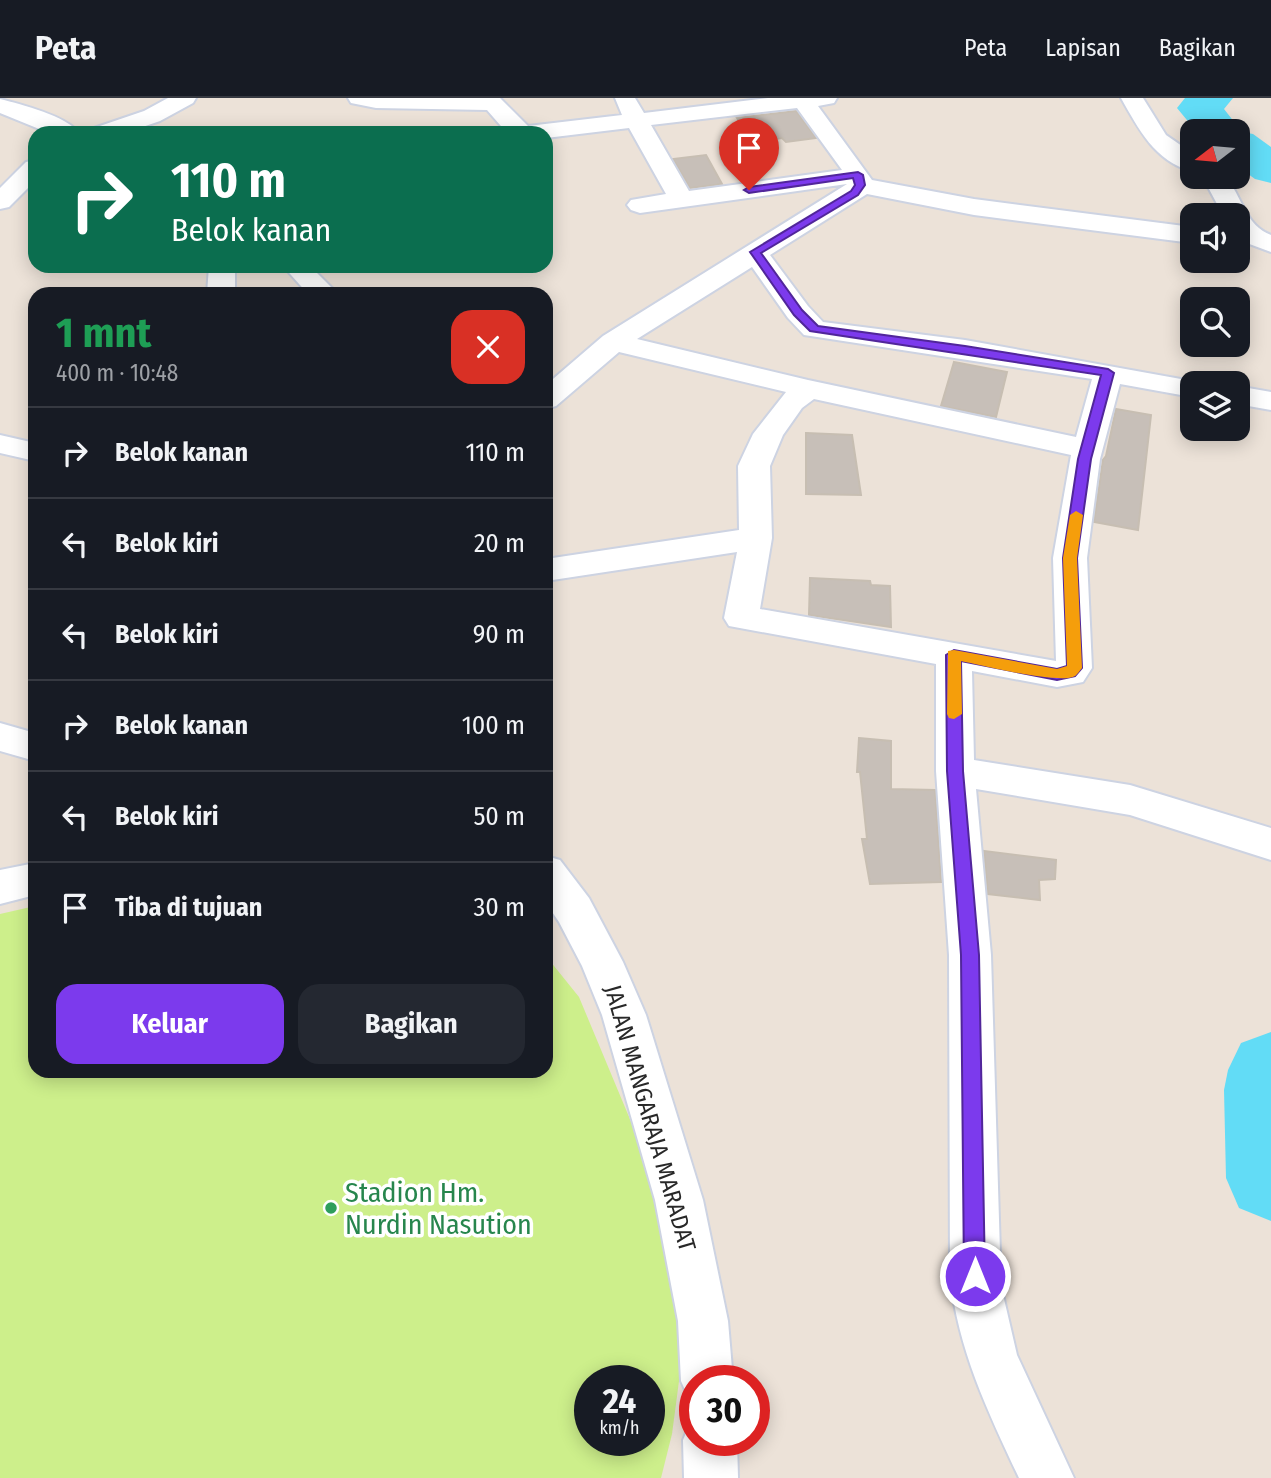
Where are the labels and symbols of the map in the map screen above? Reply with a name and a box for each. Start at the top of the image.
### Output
pin [719,118,779,190]
north arrow [1180,119,1250,189]
street label: JALAN MANGARAJA MARADAT [599,982,701,1254]
place label: Stadion Hm. Nurdin Nasution [345,1176,532,1241]
marker: Stadion Hm. Nurdin Nasution [323,1200,339,1216]
position arrow [938,1239,1012,1313]
speed limit sign: 30 [679,1365,770,1456]

